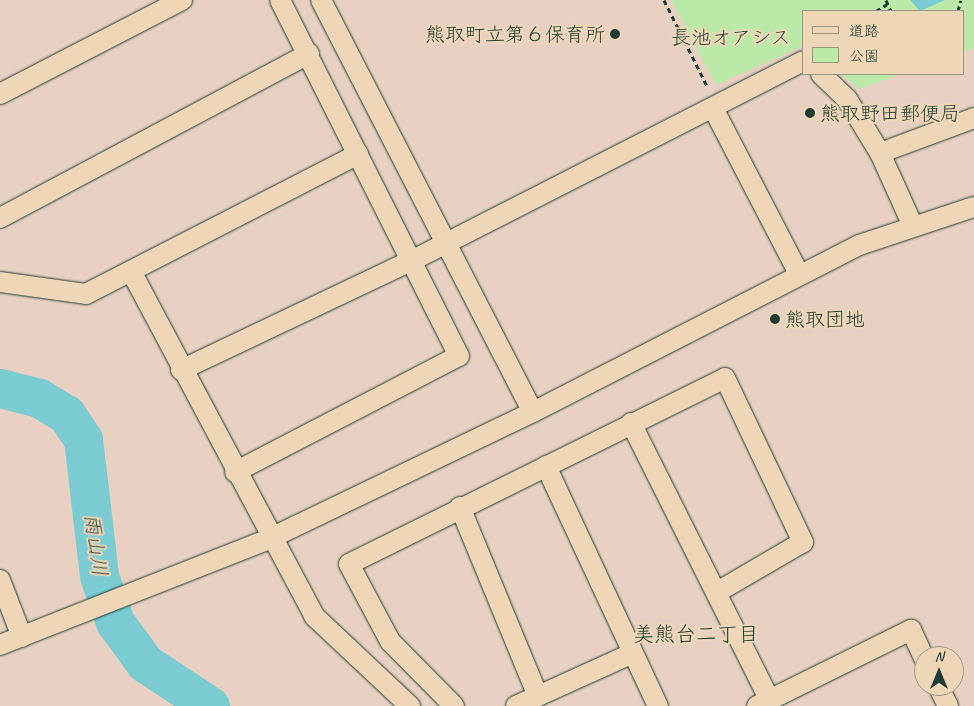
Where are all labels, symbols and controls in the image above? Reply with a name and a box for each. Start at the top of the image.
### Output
legend [802,10,964,75]
place label: 熊取町立第６保育所 [425,22,605,46]
text: 道路 [849,22,879,41]
park label: 長池オアシス [671,25,791,49]
marker: 熊取町立第６保育所 [609,28,621,40]
text: 公園 [849,47,879,66]
place label: 熊取野田郵便局 [820,101,960,125]
marker: 熊取野田郵便局 [804,107,816,119]
place label: 熊取団地 [785,307,865,331]
marker: 熊取団地 [769,313,781,325]
water label: 雨山川 [79,512,113,578]
district label: 美熊台二丁目 [633,621,759,647]
north arrow [914,646,964,696]
text: N [935,648,943,665]

